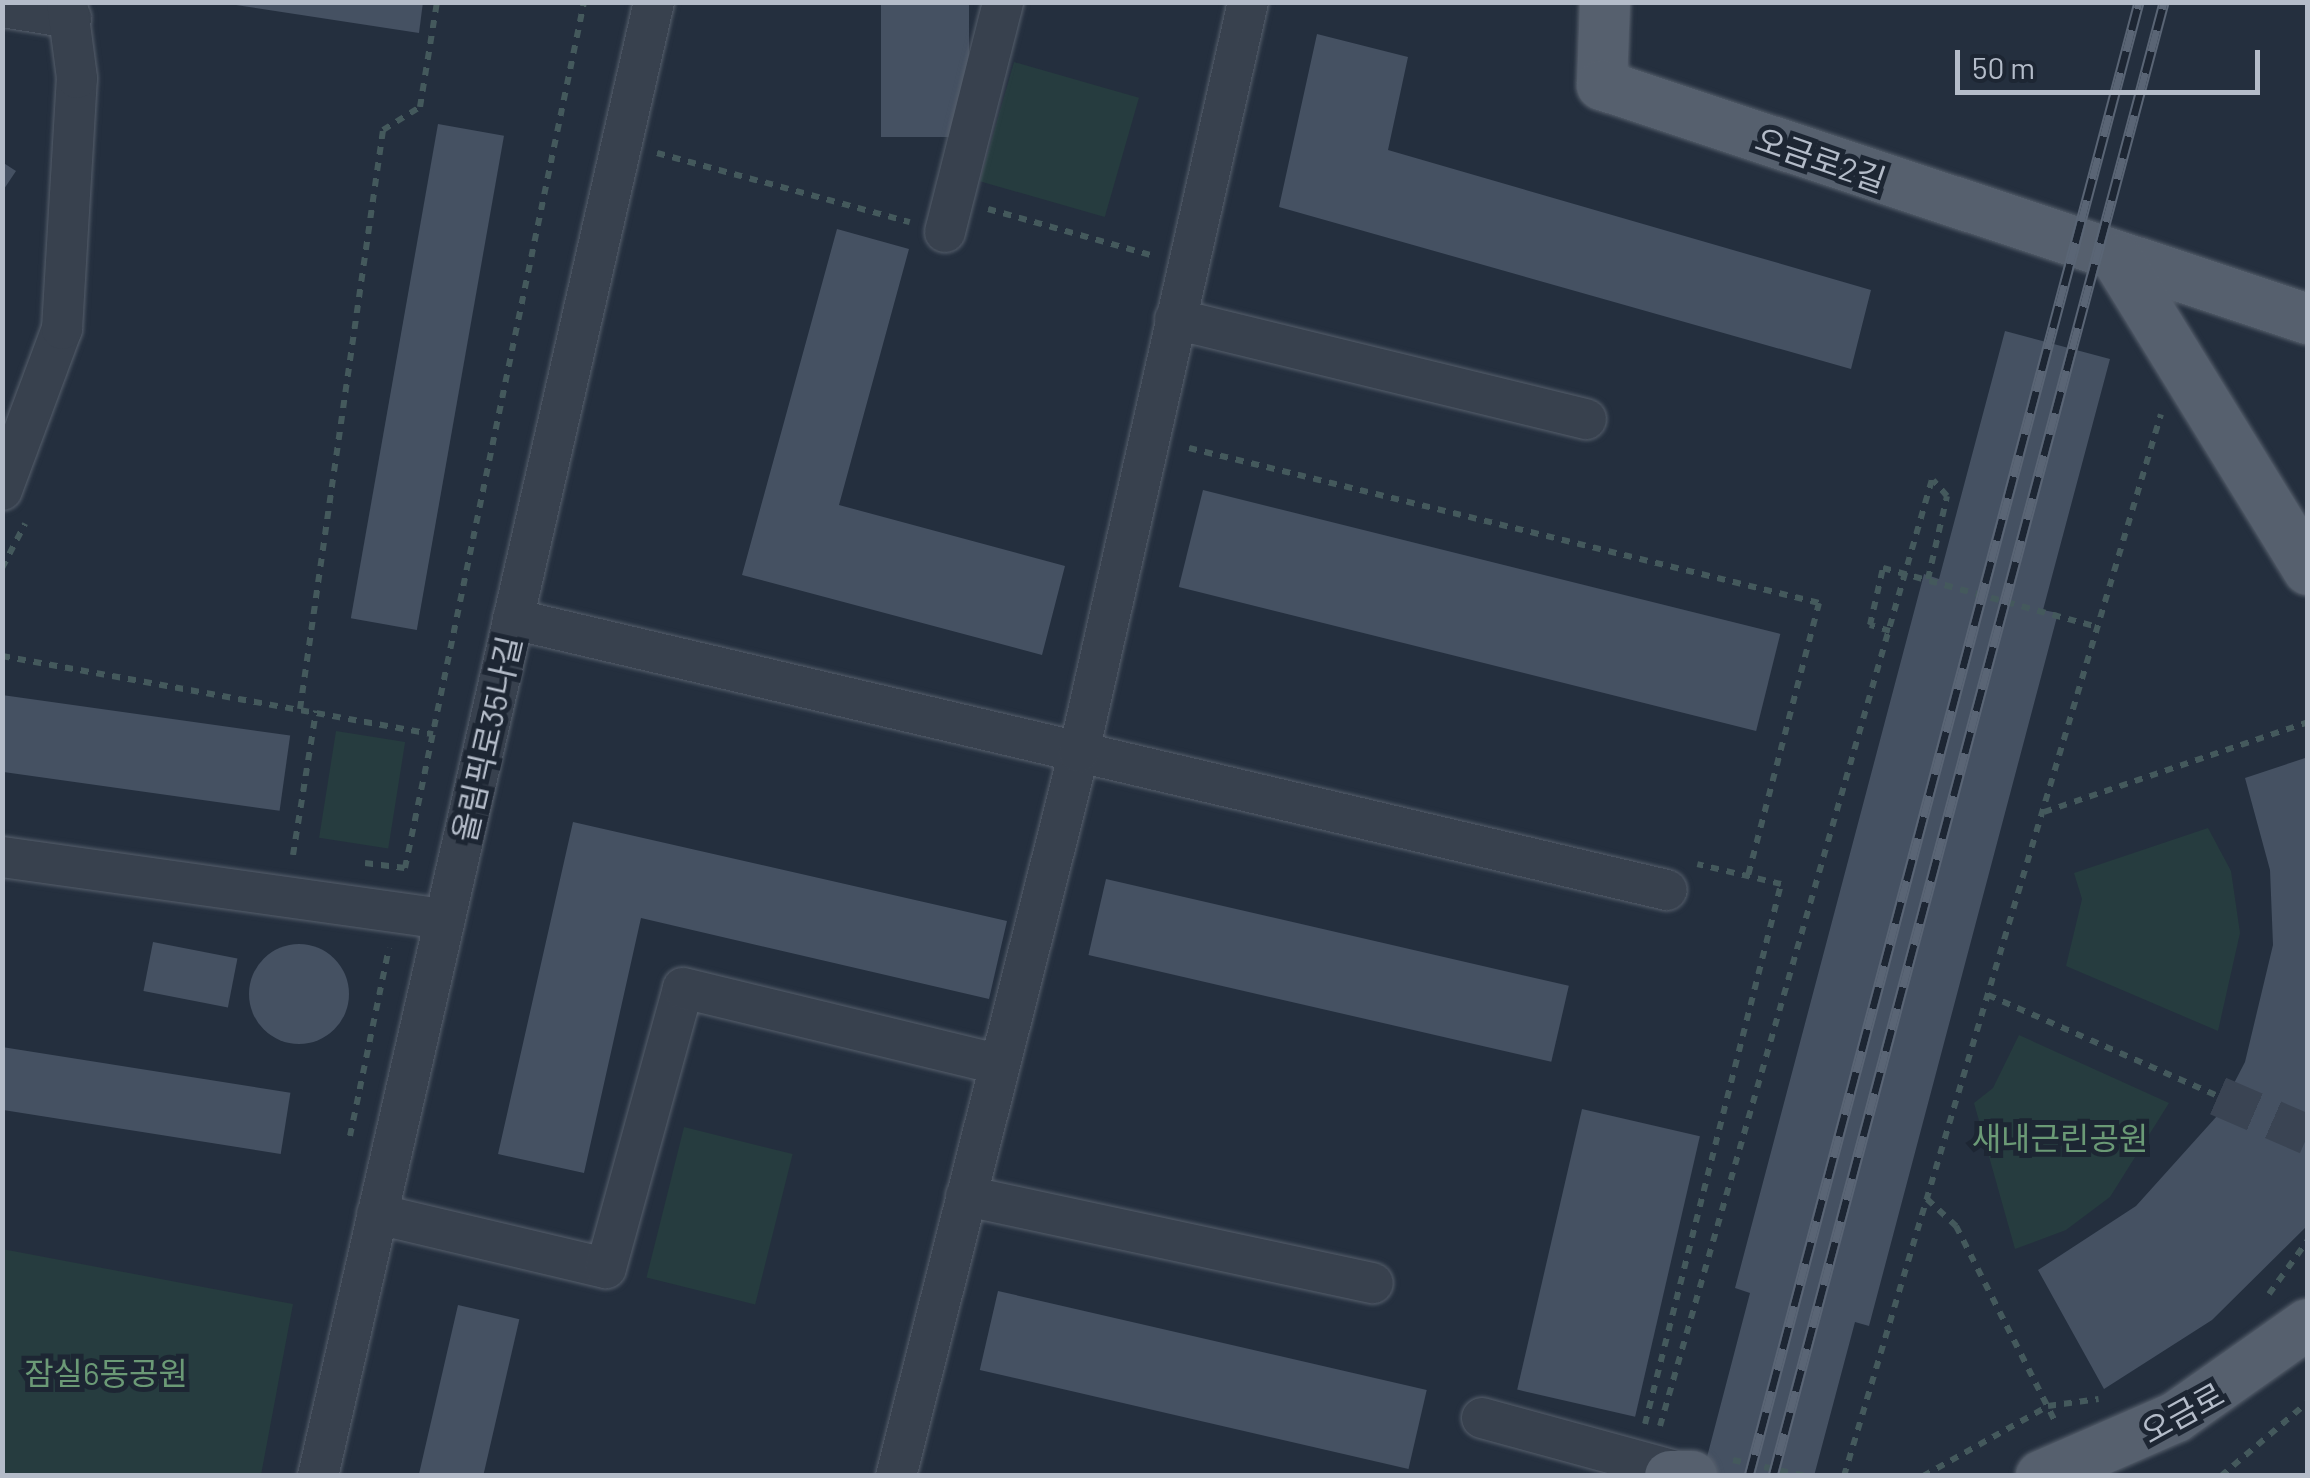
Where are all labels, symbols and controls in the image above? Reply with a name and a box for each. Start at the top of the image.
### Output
scale bar [1960,30,2265,92]
text: 50 m [1972,49,2035,85]
street label: 오금로2길 [1751,119,1891,199]
street label: 올림픽로35나길 [444,633,528,845]
park label: 새내근린공원 [1972,1118,2148,1156]
park label: 잠실6동공원 [24,1353,188,1391]
street label: 오금로 [2134,1374,2230,1450]

